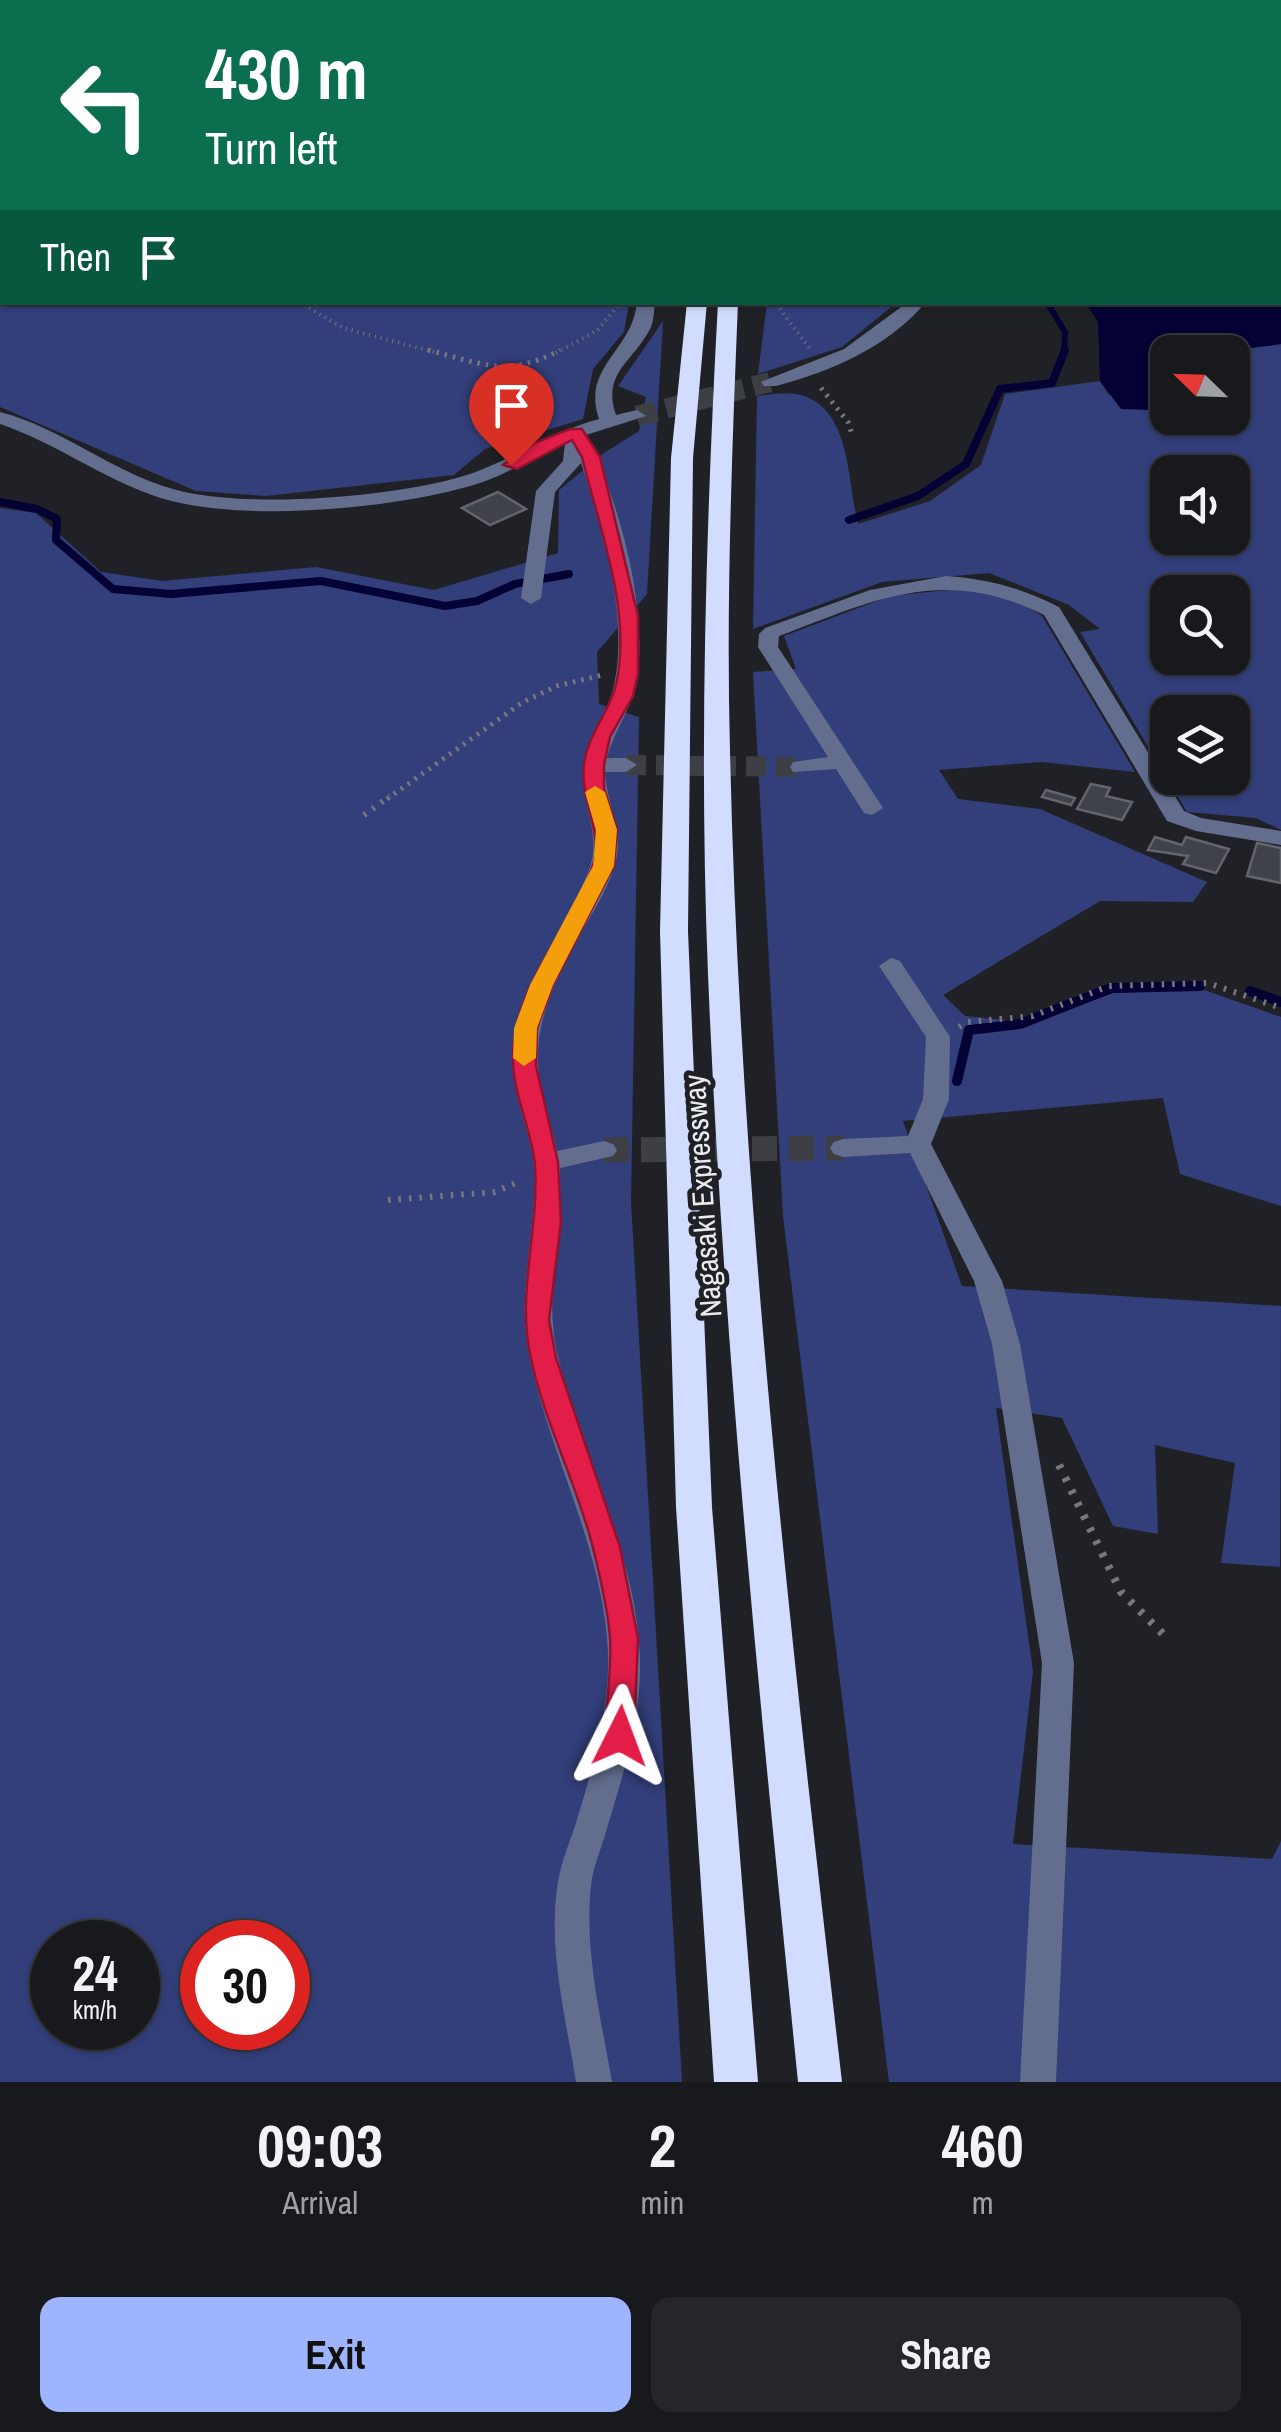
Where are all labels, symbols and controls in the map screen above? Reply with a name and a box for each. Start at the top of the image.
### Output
text: 430 m [205,27,368,121]
icon: left [40,40,170,170]
text: Turn left [205,117,337,178]
icon: arrive [131,230,186,285]
text: Then [40,232,111,283]
north arrow [1150,335,1250,435]
map controls [1150,335,1250,795]
pin [469,363,554,466]
icon: arrive [484,378,539,433]
button: sound [1150,455,1250,555]
button: search [1150,575,1250,675]
button: layers [1150,695,1250,795]
street label: Nagasaki Expressway [674,1073,730,1319]
position arrow [568,1684,672,1788]
speed limit sign: 30 [180,1920,310,2050]
text: 24 [72,1939,118,2007]
text: km/h [73,1993,117,2027]
text: 09:03 [257,2105,383,2186]
text: 2 [649,2105,676,2186]
text: 460 [942,2105,1024,2186]
text: Arrival [282,2181,358,2224]
text: min [640,2181,684,2224]
text: m [972,2181,994,2224]
button: Exit [40,2297,631,2412]
button: Share [651,2297,1241,2412]

